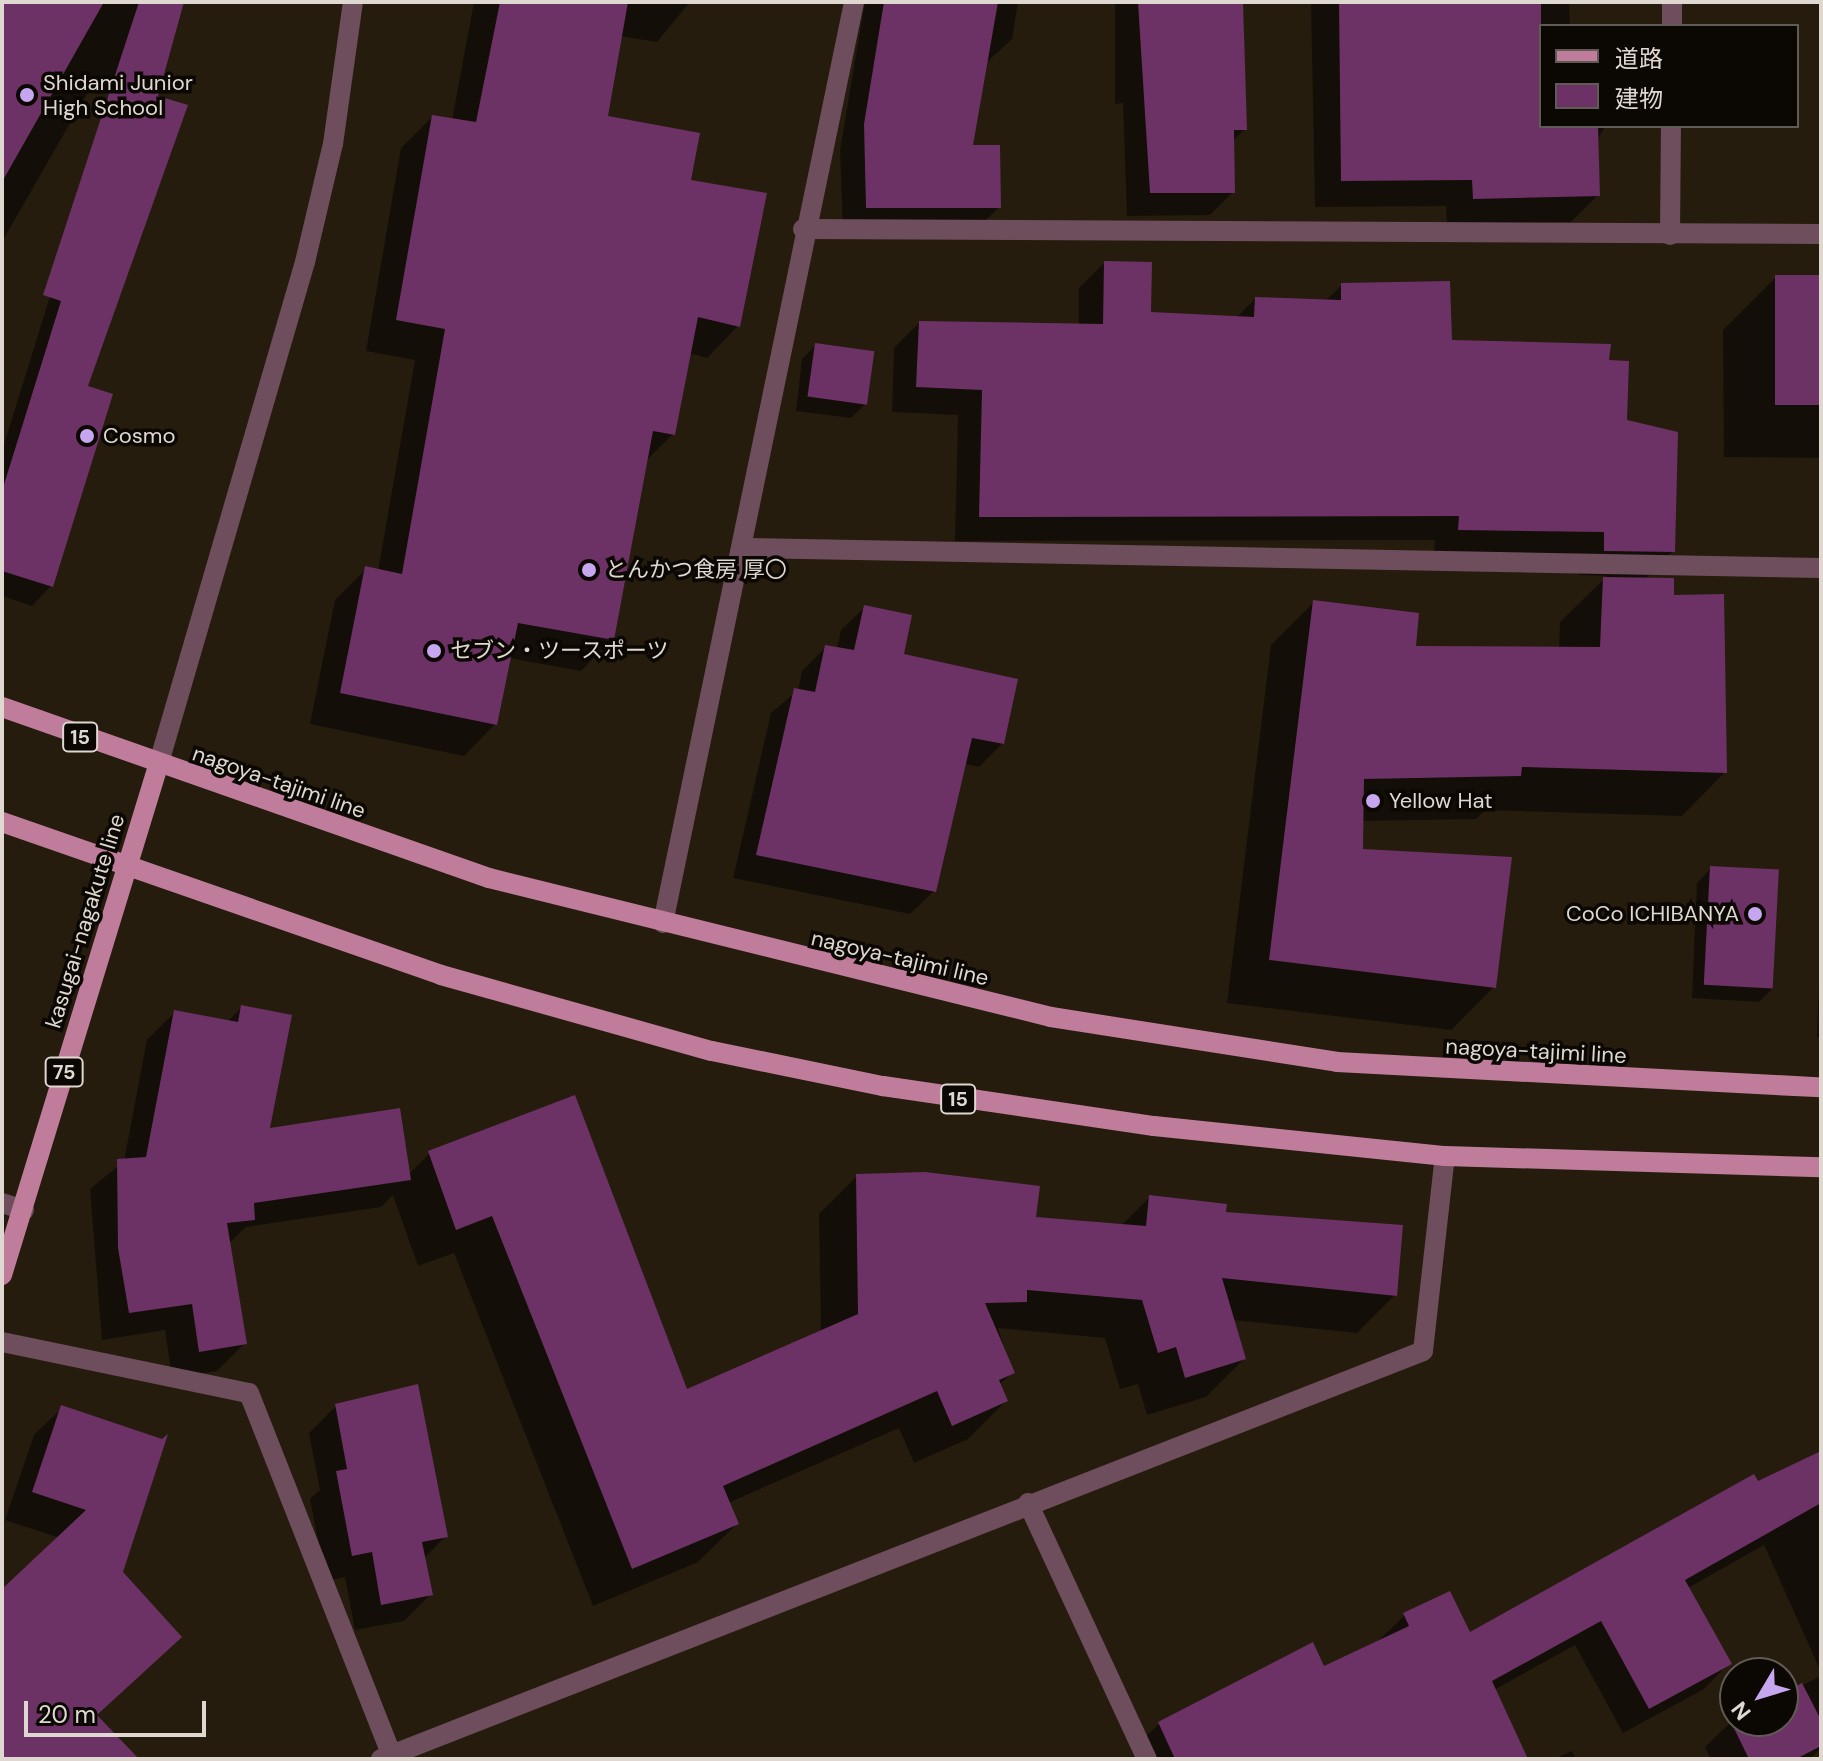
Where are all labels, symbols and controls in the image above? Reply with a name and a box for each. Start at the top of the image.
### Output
legend [1539,24,1799,128]
text: 道路 [1615,43,1663,74]
place label: Shidami Junior High School [43,69,193,120]
text: 建物 [1615,83,1663,114]
marker: Shidami Junior High School [18,86,36,104]
place label: Cosmo [103,423,176,449]
marker: Cosmo [78,427,96,445]
place label: とんかつ食房 厚〇 [605,557,787,583]
marker: とんかつ食房 厚〇 [580,561,598,579]
place label: セブン・ツースポーツ [450,638,670,664]
marker: セブン・ツースポーツ [425,642,443,660]
road number: 15 [62,721,98,753]
street label: nagoya-tajimi line [189,740,369,824]
place label: Yellow Hat [1389,788,1493,814]
marker: Yellow Hat [1364,792,1382,810]
street label: kasugai-nagakute line [40,811,130,1031]
place label: CoCo ICHIBANYA [1566,901,1739,927]
marker: CoCo ICHIBANYA [1746,905,1764,923]
street label: nagoya-tajimi line [809,925,991,991]
street label: nagoya-tajimi line [1445,1033,1627,1069]
road number: 75 [44,1056,84,1088]
road number: 15 [940,1083,976,1115]
north arrow [1719,1657,1799,1737]
scale bar [28,1685,210,1735]
text: N [1725,1696,1758,1726]
text: 20 m [38,1699,96,1730]

